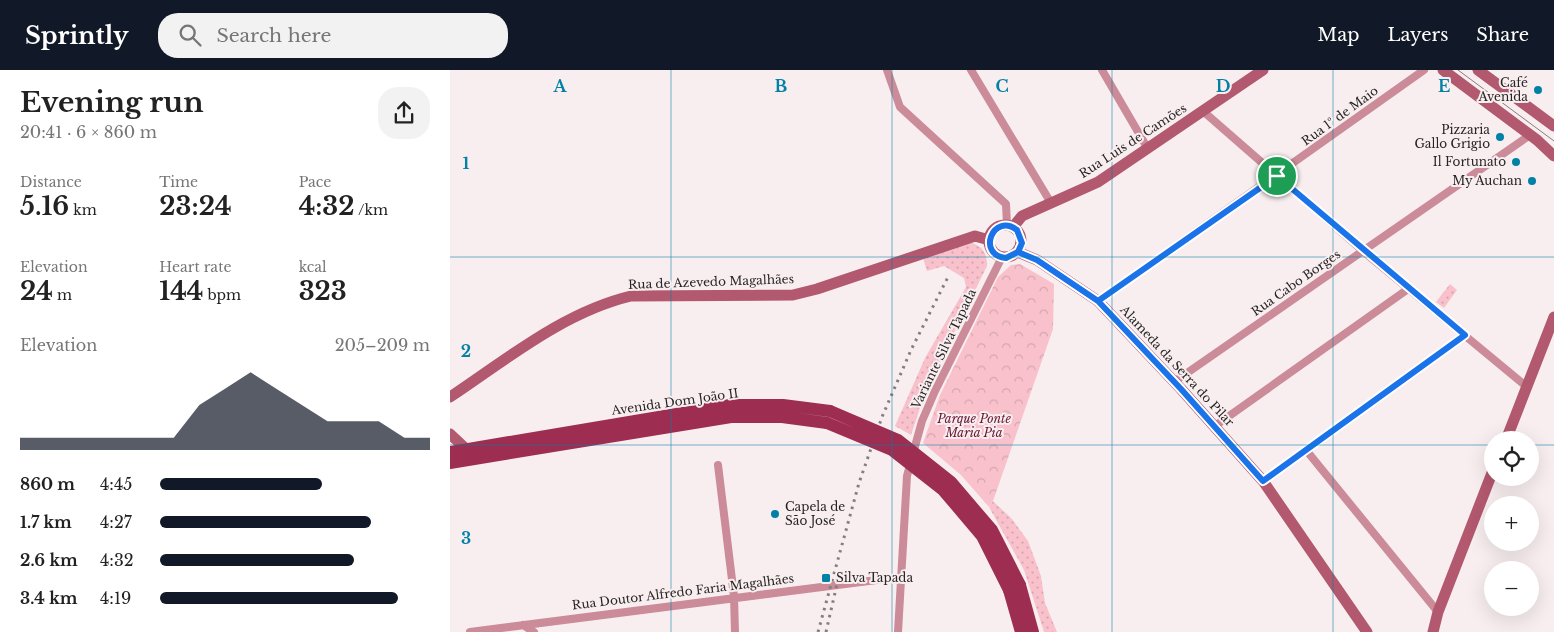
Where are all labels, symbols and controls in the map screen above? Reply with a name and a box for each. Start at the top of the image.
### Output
search box [158,13,508,58]
text: Sprintly [25,21,128,50]
icon: search [176,21,204,49]
text: Search here [216,24,331,47]
text: Map [1318,24,1359,46]
text: Layers [1387,24,1448,46]
text: Share [1476,24,1529,46]
place label: Café Avenida [1477,75,1528,104]
text: A [553,76,568,96]
text: B [775,76,788,96]
text: C [995,76,1009,96]
text: D [1216,76,1230,96]
text: E [1438,76,1450,96]
street label: Rua 1º de Maio [1299,83,1381,148]
marker: Café Avenida [1532,84,1544,96]
text: Evening run [20,85,204,120]
button: share [378,87,430,139]
street label: Rua Luis de Camões [1076,100,1189,181]
text: 20:41 · 6 × 860 m [20,122,157,142]
place label: Pizzaria Gallo Grigio [1414,122,1490,151]
marker: Pizzaria Gallo Grigio [1494,131,1506,143]
text: 1 [463,153,470,173]
place label: Il Fortunato [1433,154,1506,169]
pin [1256,155,1298,197]
marker: Il Fortunato [1510,156,1522,168]
icon: arrive [1263,162,1291,190]
text: Distance [20,173,82,191]
text: Time [159,173,198,191]
text: Pace [299,173,331,191]
place label: My Auchan [1452,173,1522,188]
marker: My Auchan [1526,175,1538,187]
text: 5.16 [20,191,69,222]
text: 23:24 [159,191,232,222]
text: 4:32 [299,191,355,222]
text: km [69,201,97,219]
text: /km [355,201,388,219]
street label: Rua Cabo Borges [1248,246,1343,319]
text: Elevation [20,258,88,276]
text: Heart rate [159,258,231,276]
text: kcal [299,258,327,276]
street label: Rua de Azevedo Magalhães [628,271,794,292]
text: 24 [20,276,53,307]
text: 144 [159,276,203,307]
text: 323 [299,276,347,307]
text: m [53,286,72,304]
text: bpm [203,286,241,304]
street label: Variante Silva Tapada [908,286,979,412]
street label: Alameda da Serra do Pilar [1117,301,1237,429]
text: Elevation [20,335,97,355]
text: 205–209 m [335,335,430,355]
text: 2 [461,341,471,361]
street label: Avenida Dom João II [610,385,739,418]
park label: Parque Ponte Maria Pia [936,411,1011,440]
map controls [1484,431,1539,616]
button: locate [1484,431,1539,486]
text: 860 m [20,474,75,494]
text: 4:45 [100,474,132,494]
button: + [1484,496,1539,551]
place label: Capela de São José [785,499,845,528]
marker: Capela de São José [769,508,781,520]
text: 1.7 km [20,512,72,532]
text: 4:27 [100,512,132,532]
text: 3 [461,528,471,548]
text: 2.6 km [20,550,78,570]
text: 4:32 [100,550,134,570]
button: − [1484,561,1539,616]
street label: Rua Doutor Alfredo Faria Magalhães [571,570,795,613]
place label: Silva Tapada [836,570,913,585]
marker: Silva Tapada [820,572,832,584]
text: 3.4 km [20,588,78,608]
text: 4:19 [100,588,131,608]

